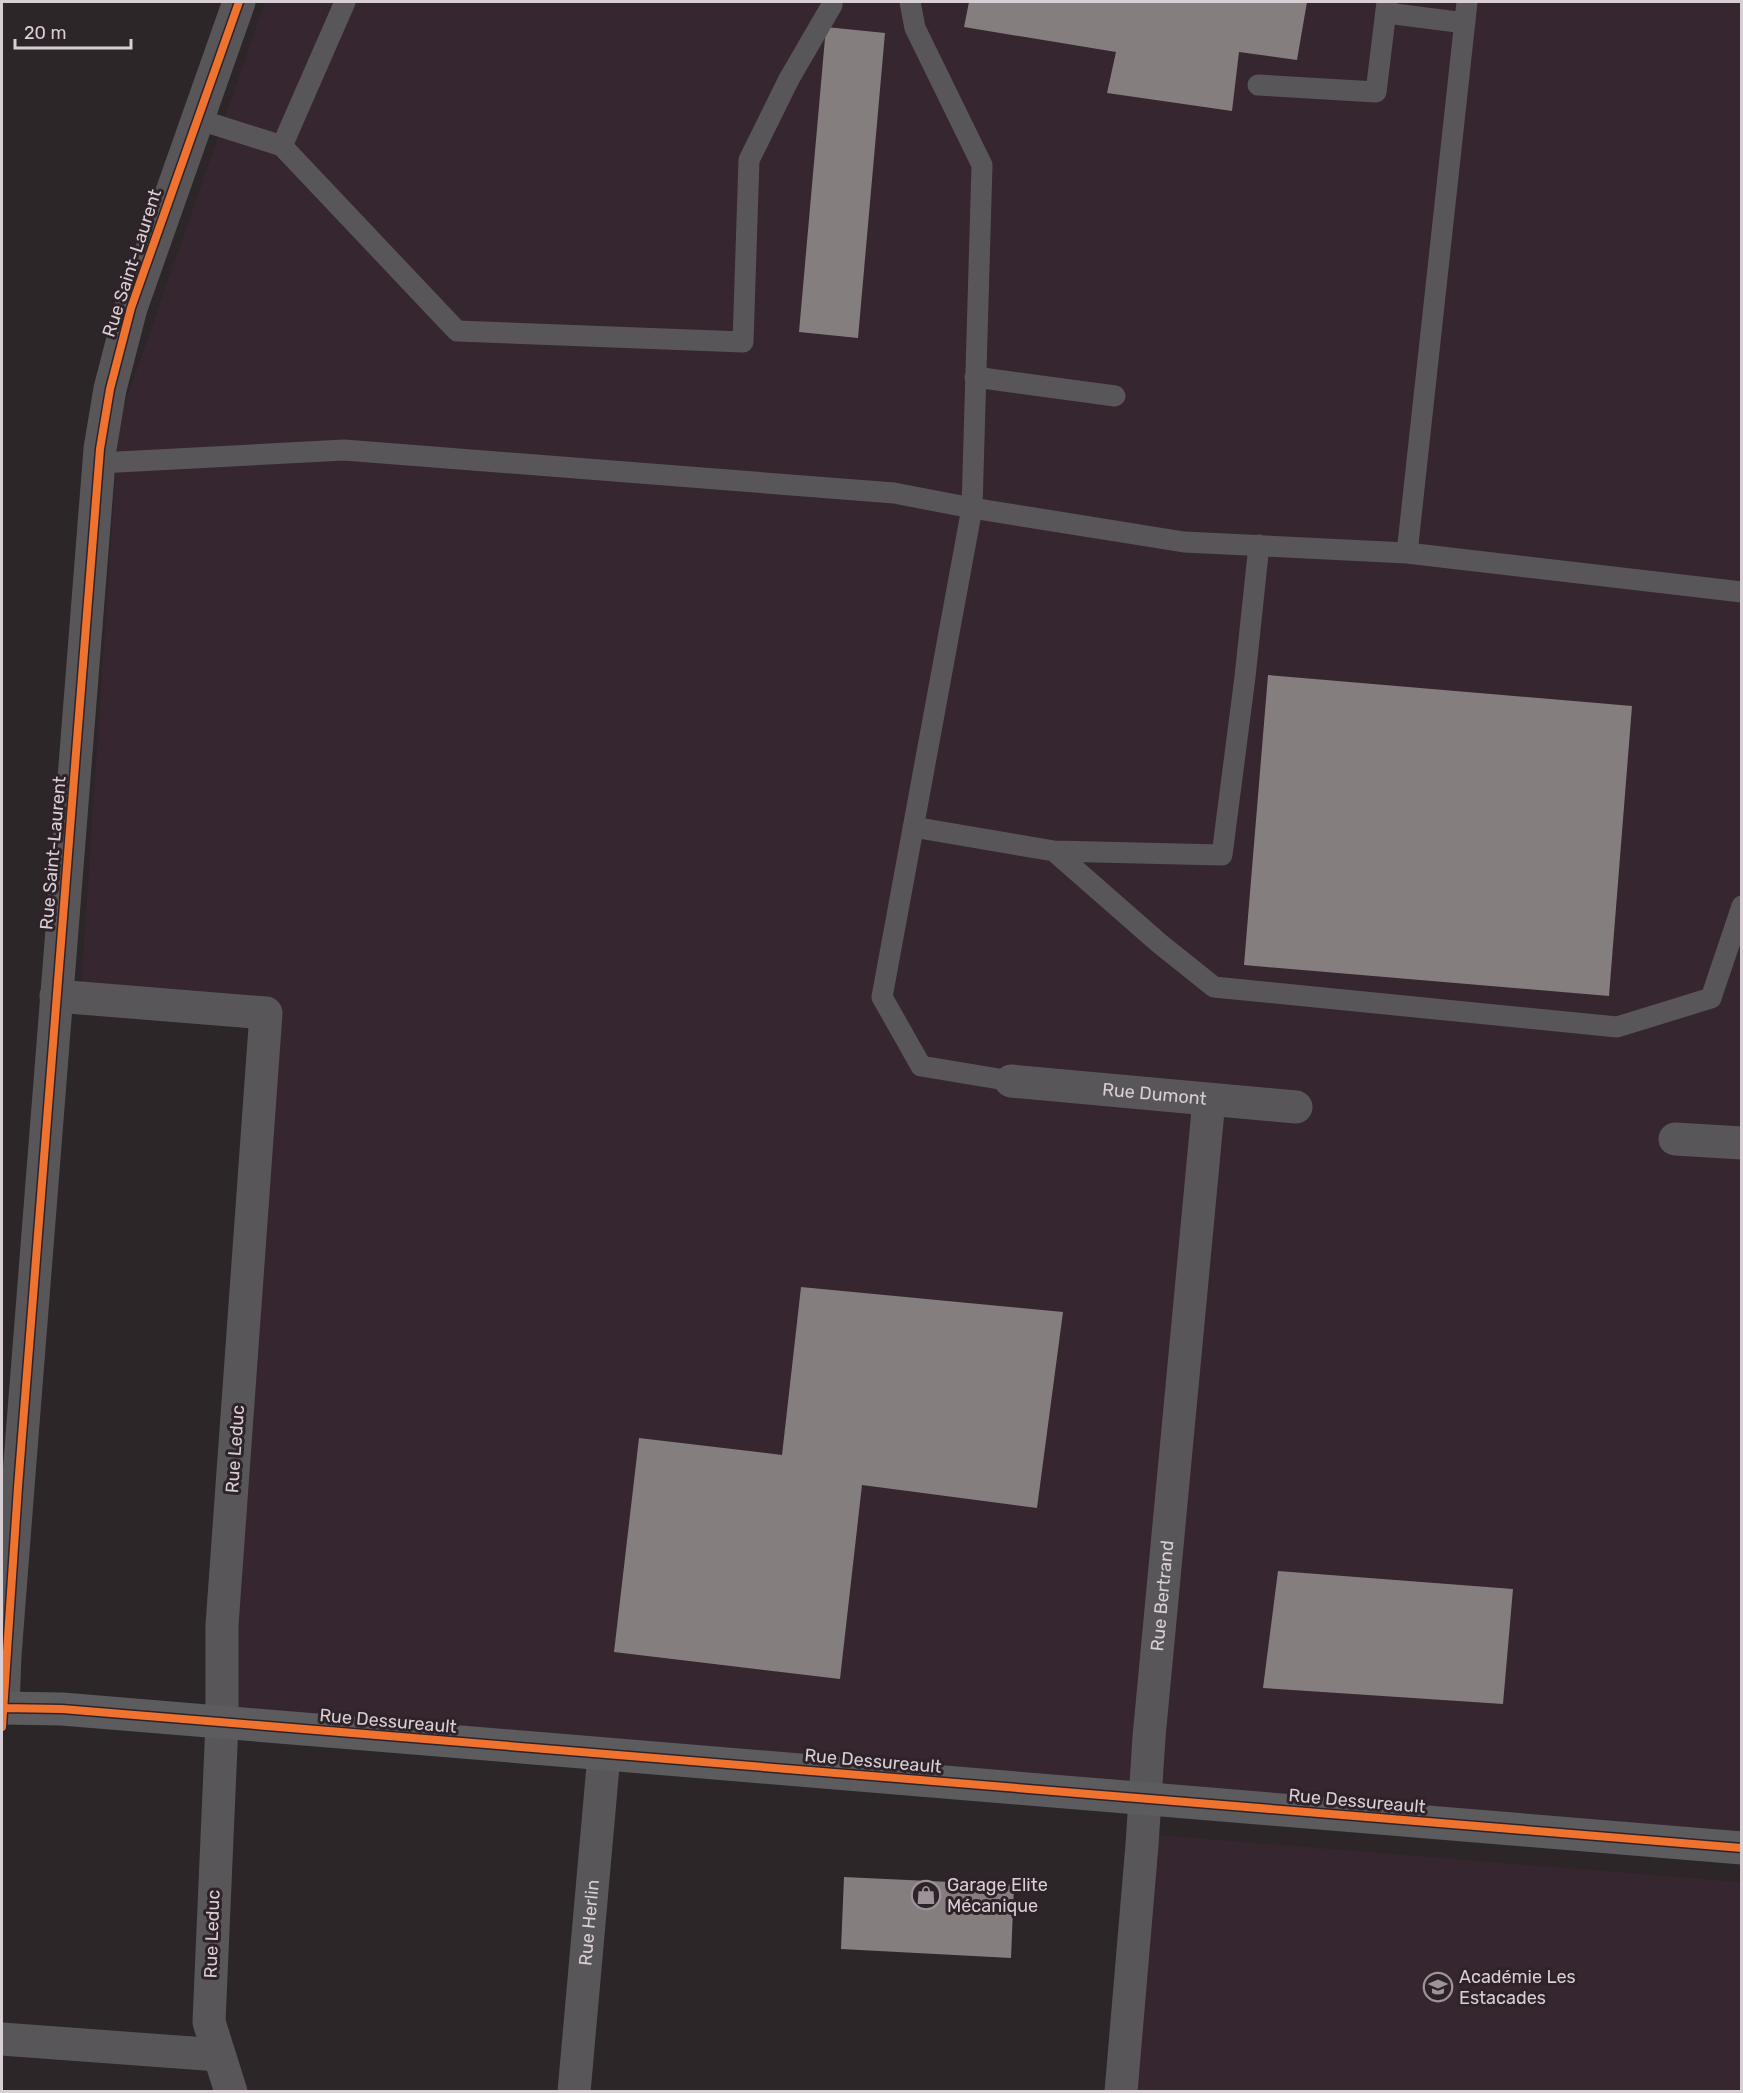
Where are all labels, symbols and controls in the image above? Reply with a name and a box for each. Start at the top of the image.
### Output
scale bar [15,12,130,50]
text: 20 m [24,22,66,44]
street label: Rue Saint-Laurent [98,186,166,340]
street label: Rue Saint-Laurent [35,775,71,931]
street label: Rue Dumont [1101,1078,1207,1110]
street label: Rue Leduc [221,1404,249,1494]
street label: Rue Bertrand [1146,1539,1178,1652]
street label: Rue Dessureault [318,1704,458,1738]
street label: Rue Dessureault [803,1744,943,1778]
street label: Rue Dessureault [1287,1784,1427,1818]
place label: Garage Elite Mécanique [947,1874,1048,1917]
street label: Rue Herlin [574,1879,604,1967]
shop icon: Garage Elite Mécanique [910,1879,942,1911]
street label: Rue Leduc [199,1889,225,1979]
place label: Académie Les Estacades [1459,1966,1576,2009]
school or university icon: Académie Les Estacades [1422,1971,1454,2003]

